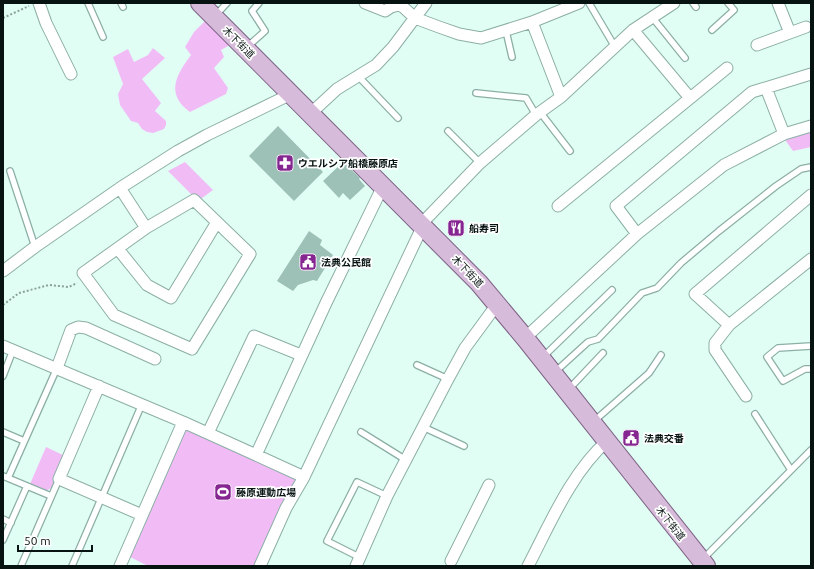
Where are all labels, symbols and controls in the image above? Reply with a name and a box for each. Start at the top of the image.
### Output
street label: 木下街道 [221,24,257,60]
pharmacy icon: ウエルシア船橋藤原店 [275,153,295,173]
place label: ウエルシア船橋藤原店 [298,158,398,169]
restaurant icon: 船寿司 [446,218,466,238]
place label: 船寿司 [469,223,499,234]
public building icon: 法典公民館 [298,252,318,272]
street label: 木下街道 [450,253,485,290]
place label: 法典公民館 [321,257,371,268]
public building icon: 法典交番 [621,428,641,448]
place label: 法典交番 [644,433,684,444]
sports icon: 藤原運動広場 [213,482,233,502]
place label: 藤原運動広場 [236,487,296,498]
street label: 木下街道 [654,504,687,542]
scale bar [18,527,92,553]
text: 50 m [24,534,51,547]

